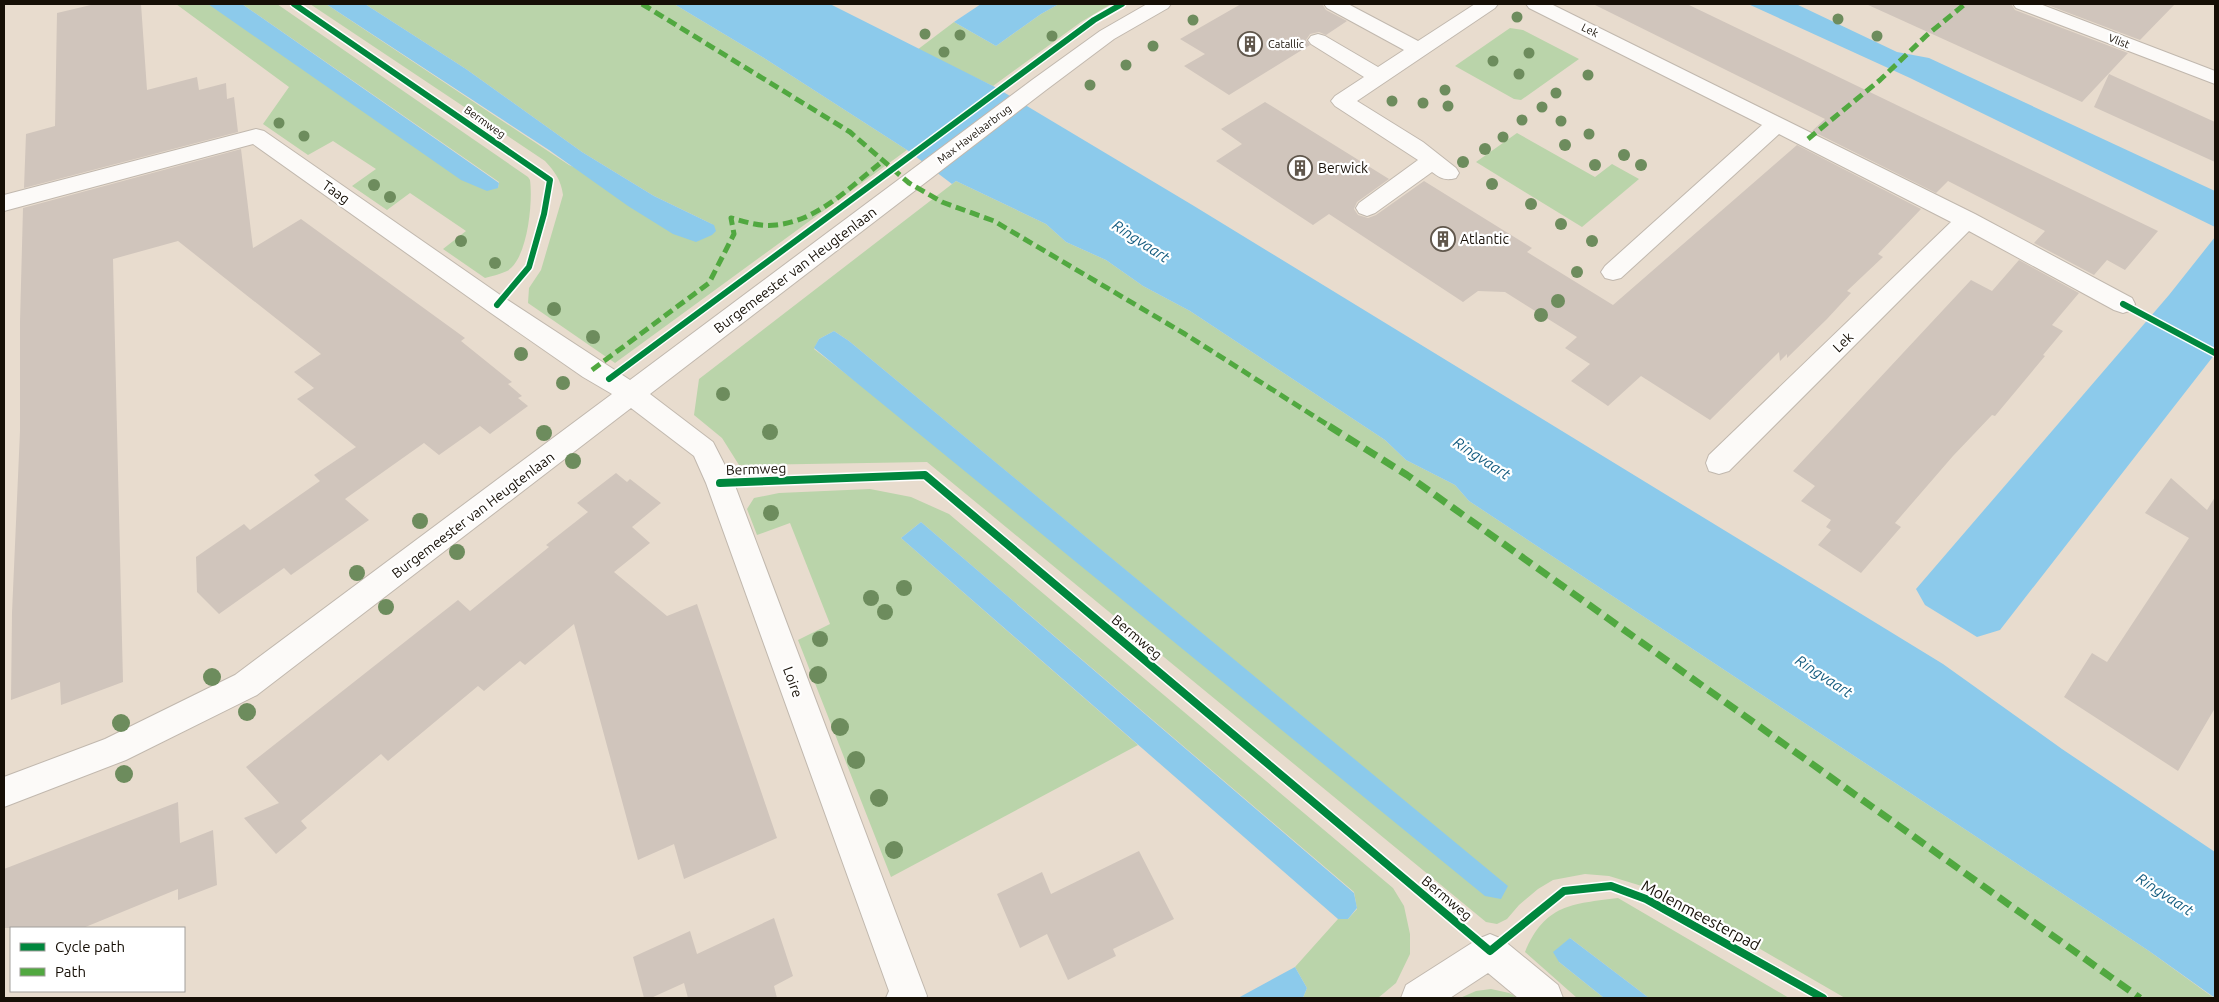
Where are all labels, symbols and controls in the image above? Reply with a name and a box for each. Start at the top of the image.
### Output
street label: Lek [1580,21,1601,39]
building icon: Catallic [1237,31,1263,57]
street label: Vlist [2107,32,2132,51]
place label: Catallic [1268,38,1304,50]
street label: Max Havelaarbrug [935,102,1013,166]
street label: Bermweg [462,103,508,141]
building icon: Berwick [1287,155,1313,181]
place label: Berwick [1318,160,1368,176]
street label: Taag [319,177,353,207]
street label: Burgemeester van Heugtenlaan [711,204,879,336]
water label: Ringvaart [1109,216,1173,266]
building icon: Atlantic [1430,226,1456,252]
place label: Atlantic [1460,231,1509,247]
street label: Lek [1830,329,1856,355]
water label: Ringvaart [1450,433,1514,483]
street label: Burgemeester van Heugtenlaan [389,449,557,581]
street label: Bermweg [725,460,787,478]
street label: Bermweg [1109,611,1165,663]
water label: Ringvaart [1792,651,1856,701]
street label: Loire [780,664,806,700]
water label: Ringvaart [2133,869,2197,919]
street label: Bermweg [1419,872,1475,924]
street label: Molenmeesterpad [1639,876,1763,954]
legend [10,927,185,992]
text: Cycle path [55,938,125,955]
text: Path [55,963,86,980]

